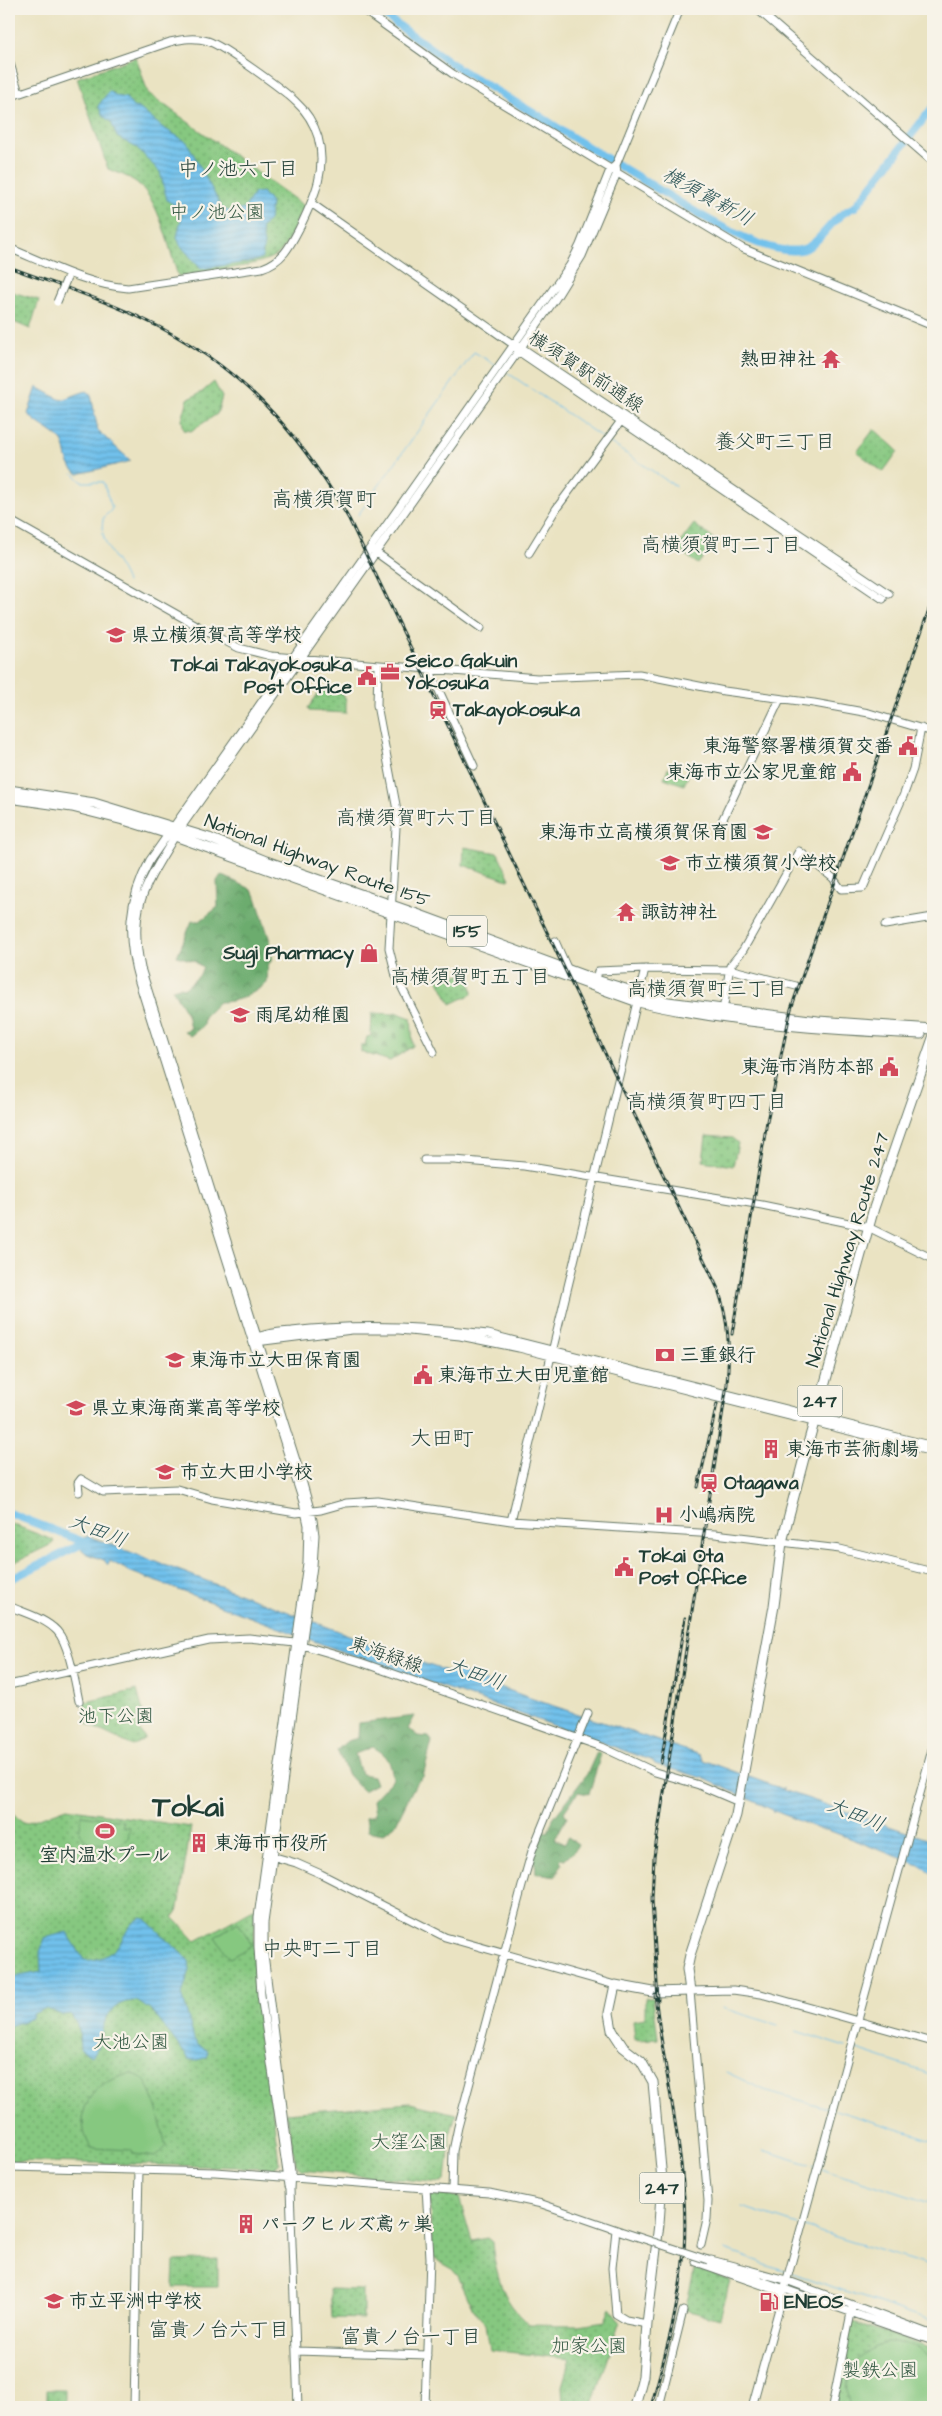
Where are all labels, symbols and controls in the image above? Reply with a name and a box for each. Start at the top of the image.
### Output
district label: 中ノ池六丁目 [178,155,298,183]
water label: 横須賀新川 [657,161,759,233]
park label: 中ノ池公園 [169,199,265,226]
street label: 横須賀駅前通線 [523,324,649,420]
place label: 熱田神社 [740,346,816,373]
temple icon: 熱田神社 [820,348,842,370]
district label: 養父町三丁目 [715,428,835,456]
district label: 高横須賀町 [272,485,377,514]
district label: 高横須賀町二丁目 [641,531,801,559]
place label: 県立横須賀高等学校 [131,622,302,649]
school or university icon: 県立横須賀高等学校 [105,624,127,646]
place label: Seico Gakuin Yokosuka [404,648,518,697]
place label: Tokai Takayokosuka Post Office [170,652,353,701]
office icon: Seico Gakuin Yokosuka [379,661,401,683]
public building icon: Tokai Takayokosuka Post Office [356,665,378,687]
place label: Takayokosuka [452,697,580,725]
station icon: Takayokosuka [427,699,449,721]
place label: 東海警察署横須賀交番 [703,733,893,760]
public building icon: 東海警察署横須賀交番 [897,735,919,757]
place label: 東海市立公家児童館 [666,759,837,786]
public building icon: 東海市立公家児童館 [841,761,863,783]
district label: 高横須賀町六丁目 [336,804,496,832]
street label: National Highway Route 155 [200,808,434,916]
place label: 東海市立高横須賀保育園 [539,819,748,846]
school or university icon: 東海市立高横須賀保育園 [752,821,774,843]
place label: 市立横須賀小学校 [685,850,837,877]
school or university icon: 市立横須賀小学校 [659,852,681,874]
place label: 諏訪神社 [641,899,717,926]
temple icon: 諏訪神社 [615,901,637,923]
road number: 155 [447,916,487,946]
place label: Sugi Pharmacy [222,940,355,968]
shop icon: Sugi Pharmacy [358,942,380,964]
district label: 高横須賀町五丁目 [390,963,550,991]
district label: 高横須賀町三丁目 [627,975,787,1003]
place label: 雨尾幼稚園 [255,1002,350,1029]
school or university icon: 雨尾幼稚園 [229,1004,251,1026]
place label: 東海市消防本部 [741,1054,874,1081]
public building icon: 東海市消防本部 [878,1056,900,1078]
district label: 高横須賀町四丁目 [627,1088,787,1116]
street label: National Highway Route 247 [799,1129,898,1371]
place label: 三重銀行 [680,1342,756,1369]
bank icon: 三重銀行 [654,1344,676,1366]
place label: 東海市立大田保育園 [190,1347,361,1374]
school or university icon: 東海市立大田保育園 [164,1349,186,1371]
place label: 東海市立大田児童館 [438,1362,609,1389]
public building icon: 東海市立大田児童館 [412,1364,434,1386]
road number: 247 [798,1385,842,1416]
place label: 県立東海商業高等学校 [91,1395,281,1422]
school or university icon: 県立東海商業高等学校 [65,1397,87,1419]
district label: 大田町 [411,1424,474,1453]
place label: 東海市芸術劇場 [786,1436,919,1463]
building icon: 東海市芸術劇場 [760,1438,782,1460]
place label: 市立大田小学校 [180,1459,313,1486]
school or university icon: 市立大田小学校 [154,1461,176,1483]
place label: Otagawa [724,1470,799,1498]
station icon: Otagawa [698,1472,720,1494]
place label: 小嶋病院 [679,1502,755,1529]
hospital icon: 小嶋病院 [653,1504,675,1526]
water label: 大田川 [65,1507,131,1555]
place label: Tokai Ota Post Office [638,1543,748,1592]
public building icon: Tokai Ota Post Office [613,1556,635,1578]
street label: 東海緑線 [346,1630,426,1680]
water label: 大田川 [443,1651,509,1697]
park label: 池下公園 [78,1703,154,1730]
district label: Tokai [151,1787,224,1828]
water label: 大田川 [823,1791,889,1839]
sports icon: 室内温水プール [94,1820,116,1842]
place label: 東海市市役所 [214,1830,328,1857]
building icon: 東海市市役所 [188,1832,210,1854]
place label: 室内温水プール [39,1842,171,1869]
district label: 中央町二丁目 [262,1935,382,1963]
park label: 大池公園 [93,2029,169,2056]
park label: 大窪公園 [371,2129,447,2156]
road number: 247 [640,2172,684,2204]
place label: パークヒルズ鳶ヶ巣 [261,2211,432,2238]
building icon: パークヒルズ鳶ヶ巣 [235,2213,257,2235]
place label: 市立平洲中学校 [69,2288,202,2315]
place label: ENEOS [784,2289,843,2316]
school or university icon: 市立平洲中学校 [43,2290,65,2312]
fuel station icon: ENEOS [758,2291,780,2313]
district label: 富貴ノ台六丁目 [149,2316,289,2344]
district label: 富貴ノ台一丁目 [341,2323,481,2351]
park label: 加家公園 [551,2333,627,2360]
park label: 製鉄公園 [842,2357,918,2384]

